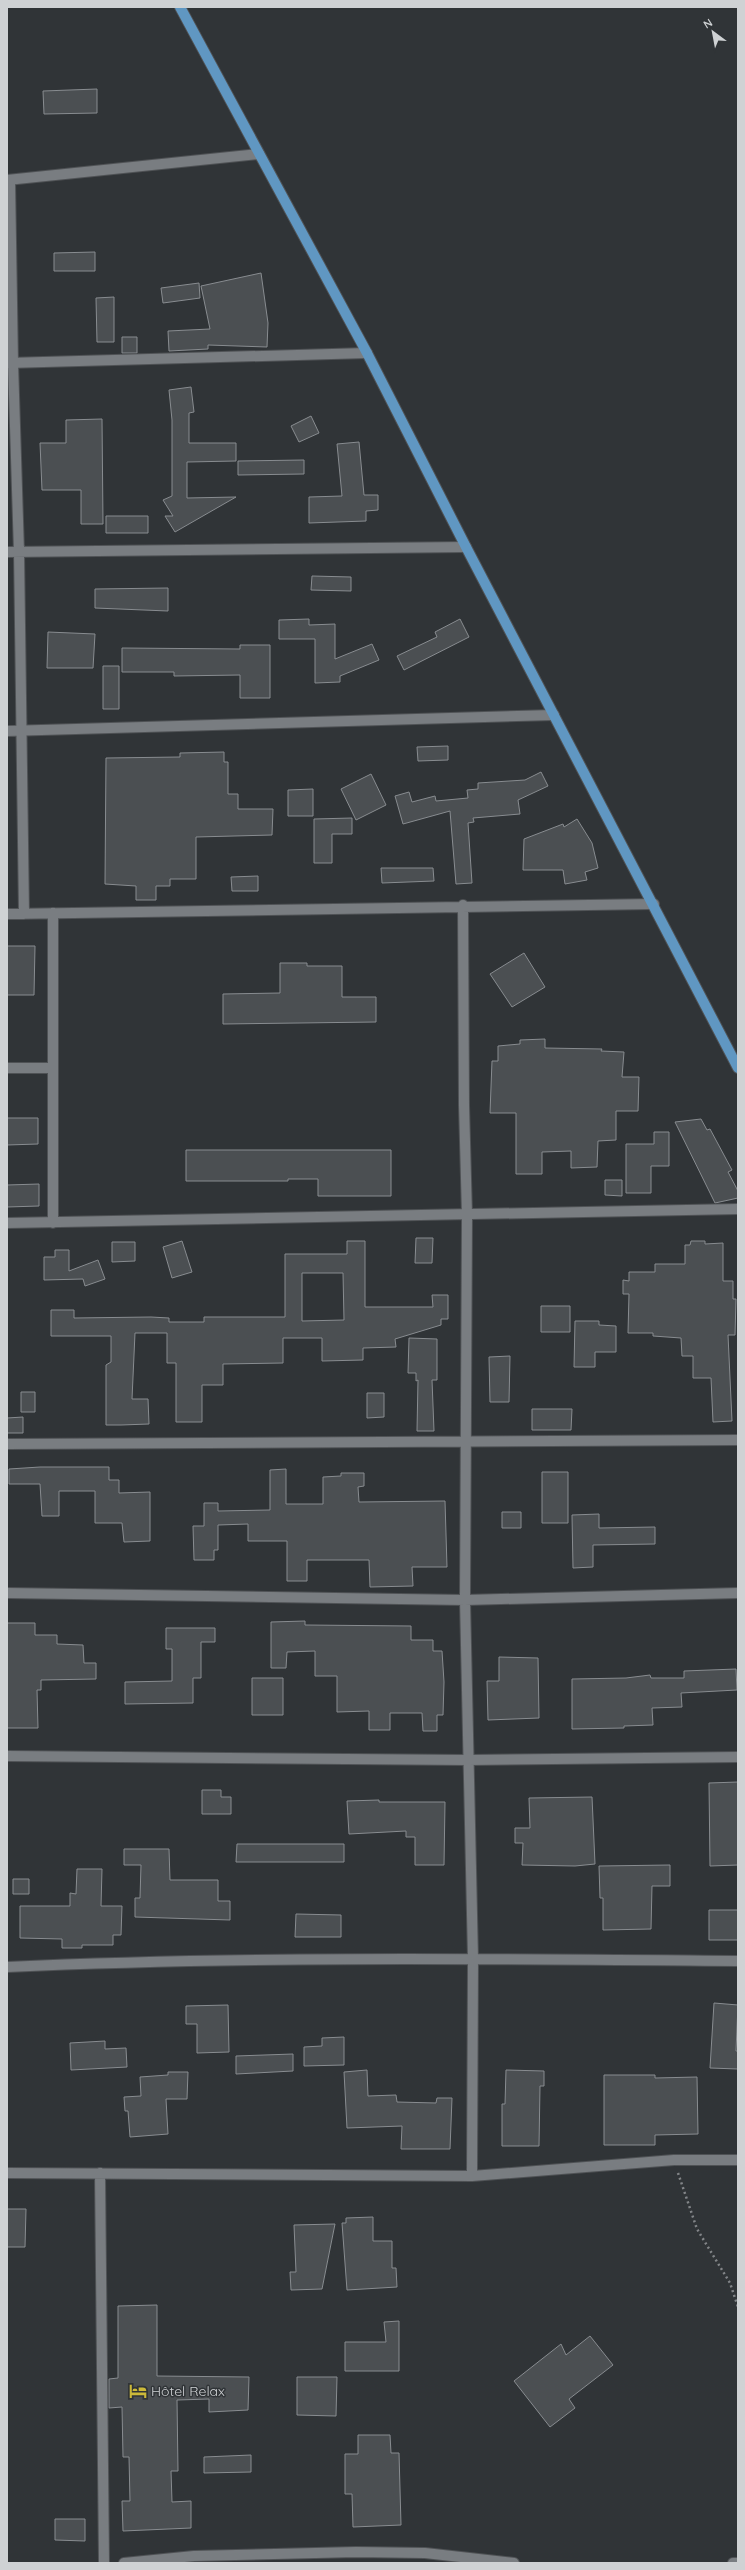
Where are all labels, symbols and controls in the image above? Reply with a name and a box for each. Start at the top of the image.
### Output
north arrow [693,12,733,52]
text: N [701,15,715,32]
hotel icon: Hôtel Relax [128,2381,148,2401]
place label: Hôtel Relax [151,2382,225,2400]

